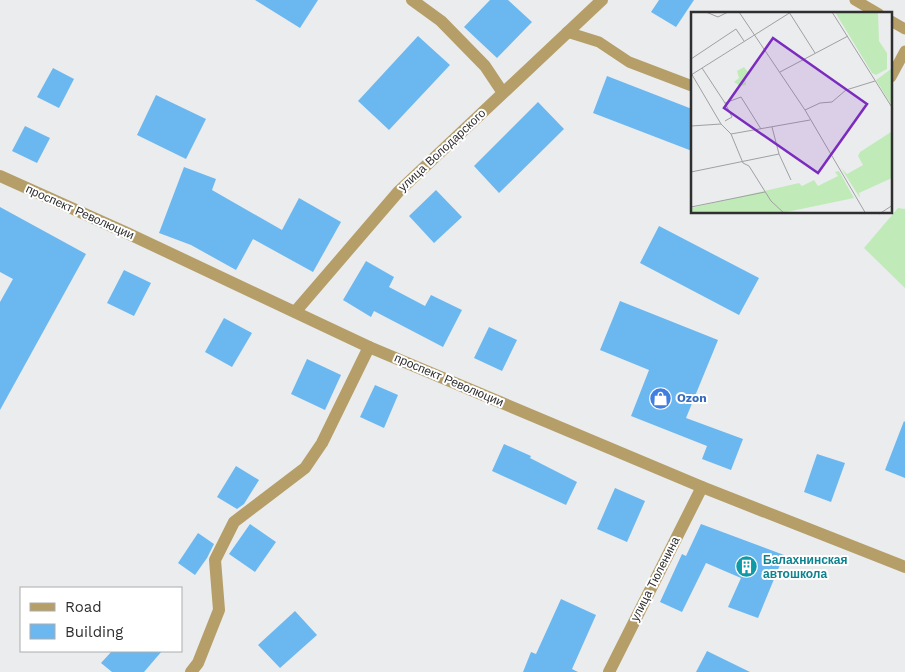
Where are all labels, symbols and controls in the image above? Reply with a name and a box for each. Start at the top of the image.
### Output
inset map [691,12,892,214]
street label: улица Володарского [395,106,489,194]
street label: проспект Революции [24,182,136,242]
street label: проспект Революции [392,351,506,409]
shop icon: Ozon [649,386,673,410]
place label: Ozon [677,391,707,405]
street label: улица Тюленина [628,534,682,624]
place label: Балахнинская автошкола [763,553,848,581]
building icon: Балахнинская автошкола [735,555,759,579]
legend [20,587,182,652]
text: Road [65,598,102,616]
text: Building [65,623,123,641]

